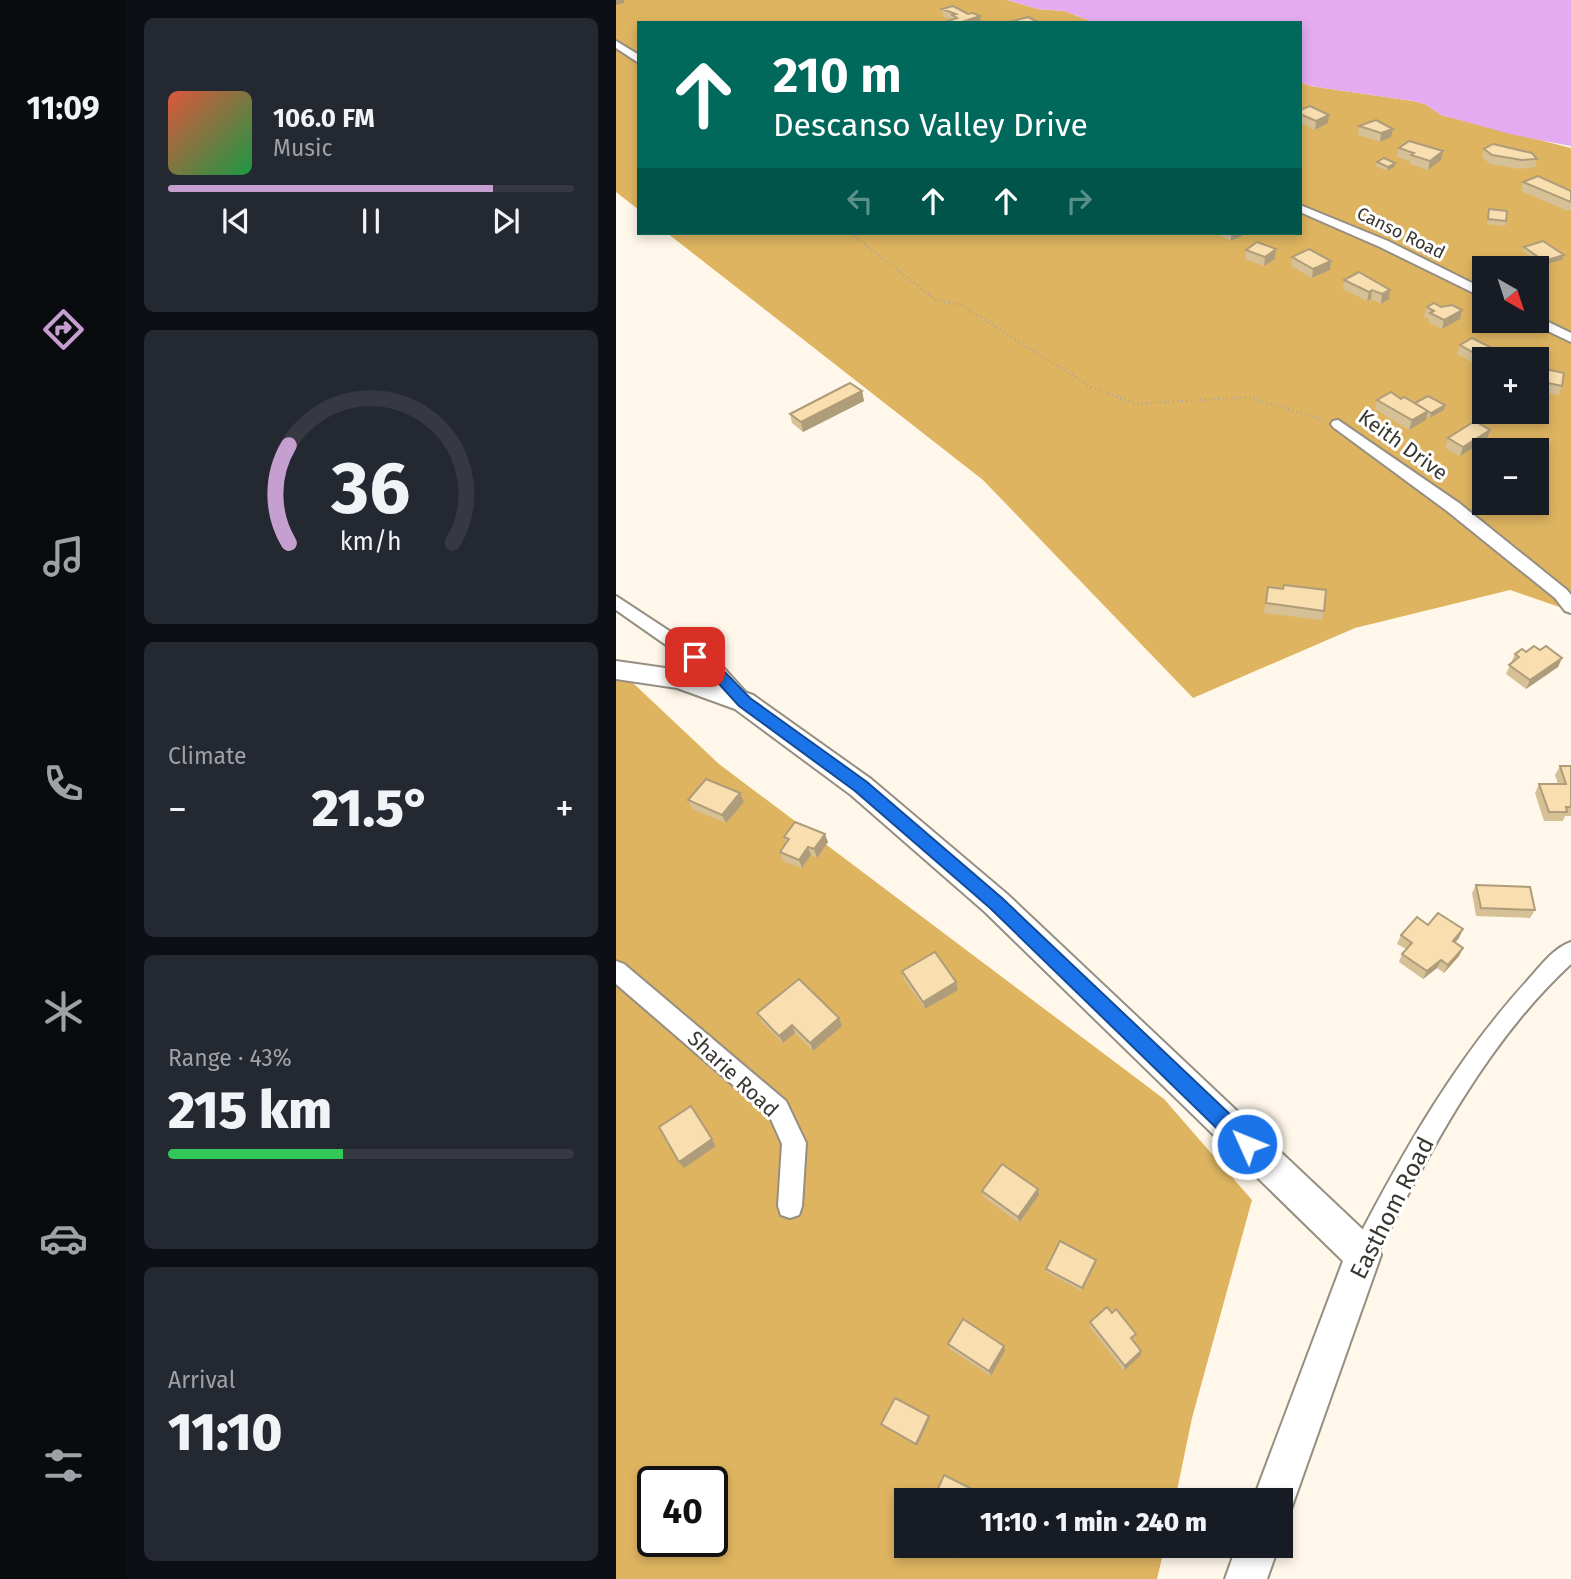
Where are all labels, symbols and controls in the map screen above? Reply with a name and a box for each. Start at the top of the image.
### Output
text: 210 m [773,46,902,105]
icon: ahead [658,49,749,140]
text: 11:09 [26,89,100,127]
text: 106.0 FM [273,103,375,134]
text: Descanso Valley Drive [773,106,1088,144]
text: Music [273,134,333,162]
icon: left [841,182,879,220]
icon: ahead [914,182,952,220]
icon: ahead [987,182,1025,220]
icon: right [1060,182,1098,220]
icon: previous [217,202,255,240]
icon: pause [352,202,390,240]
icon: next [487,202,525,240]
street label: Canso Road [1353,202,1449,264]
north arrow [1472,256,1549,332]
map controls [1472,256,1549,515]
icon: directions [39,305,88,354]
button: + [1472,347,1549,424]
street label: Keith Drive [1353,404,1453,486]
button: − [1472,438,1549,515]
text: 36 [331,446,410,533]
text: km/h [340,527,402,557]
icon: music [39,532,88,581]
pin [665,627,725,687]
icon: arrive [676,638,714,676]
text: Climate [168,742,247,770]
icon: phone [39,759,88,808]
text: 21.5° [312,777,430,840]
text: − [168,786,187,832]
text: + [555,786,574,832]
icon: climate [39,987,88,1036]
street label: Sharie Road [682,1025,784,1123]
text: Range · 43% [168,1044,292,1072]
text: 215 km [168,1079,332,1142]
position arrow [1210,1107,1284,1181]
street label: Easthom Road [1344,1132,1440,1284]
icon: car [39,1214,88,1263]
text: Arrival [168,1366,235,1394]
text: 11:10 [168,1401,283,1464]
icon: filters [39,1441,88,1490]
speed limit sign: 40 [637,1466,728,1557]
text: 11:10 · 1 min · 240 m [980,1507,1207,1538]

